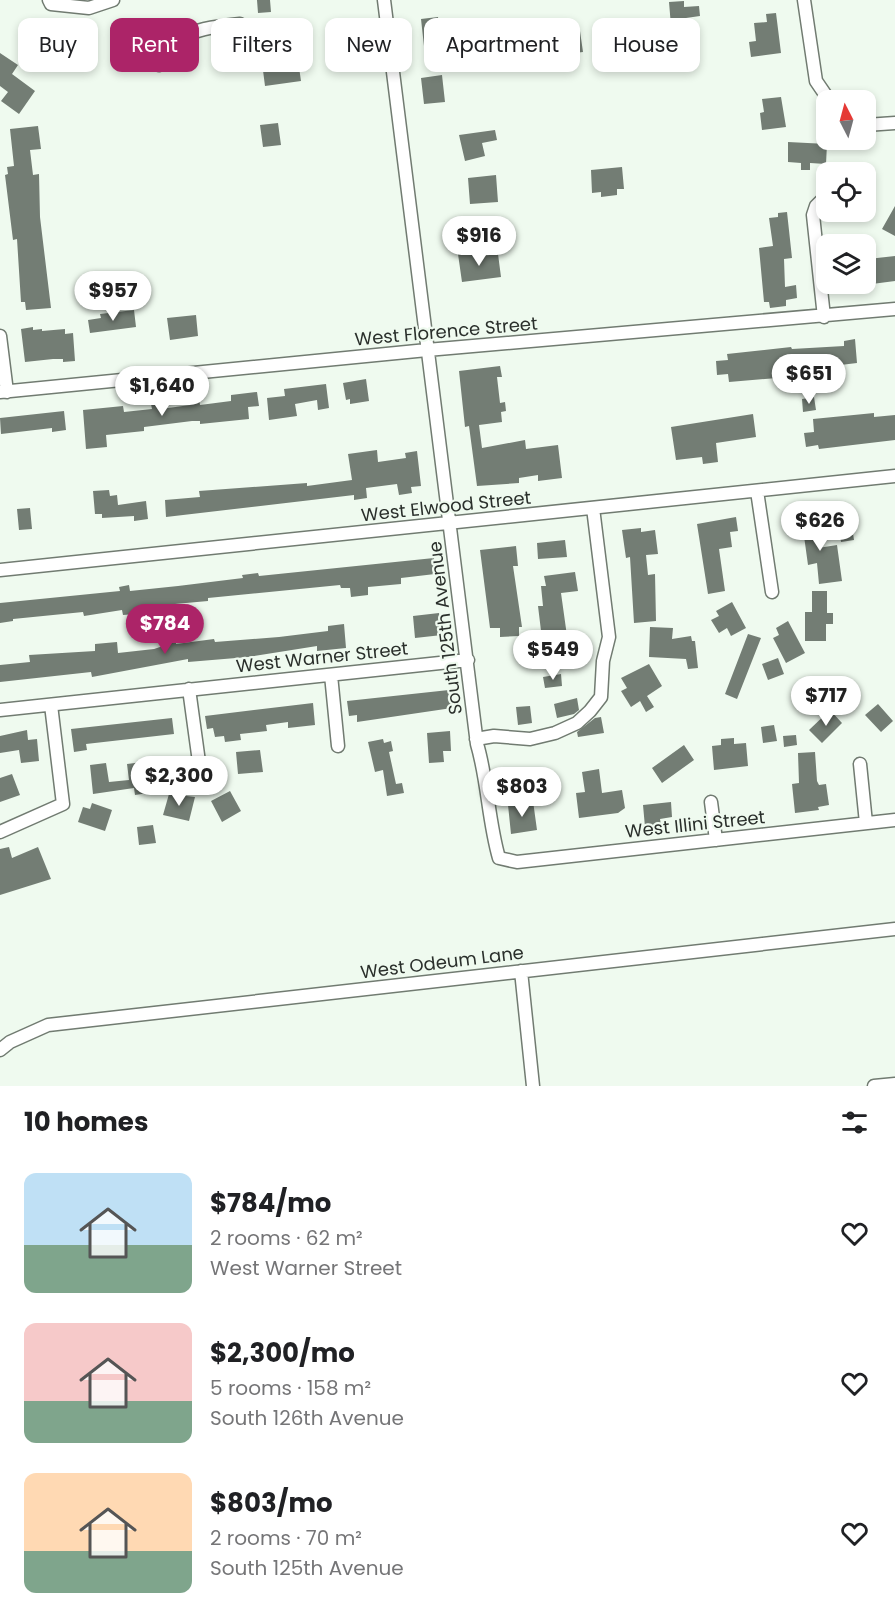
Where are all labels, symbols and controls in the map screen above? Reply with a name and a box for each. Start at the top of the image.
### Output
chip: Buy [18,18,98,72]
chip: Rent [110,18,199,72]
chip: Filters [211,18,313,72]
chip: New [325,18,412,72]
chip: Apartment [424,18,580,72]
chip: House [592,18,700,72]
north arrow [816,90,876,150]
map controls [816,90,876,294]
button: locate [816,162,876,222]
pin: $916 [443,216,515,267]
text: $916 [456,221,502,249]
button: layers [816,234,876,294]
pin: $957 [77,271,149,322]
text: $957 [88,276,138,304]
street label: West Florence Street [354,311,538,351]
pin: $651 [773,354,845,405]
text: $651 [786,359,832,387]
pin: $1,640 [113,366,211,417]
text: $1,640 [129,371,195,399]
street label: West Elwood Street [360,485,532,527]
pin: $626 [784,501,856,552]
text: $626 [795,506,845,534]
street label: South 125th Avenue [422,540,468,716]
pin: $784 [129,604,201,655]
text: $784 [140,609,190,637]
pin: $549 [517,630,589,681]
text: $549 [527,635,579,663]
street label: West Warner Street [235,636,409,678]
pin: $717 [790,676,862,727]
text: $717 [805,681,847,709]
pin: $2,300 [130,756,228,807]
text: $2,300 [145,761,213,789]
pin: $803 [486,767,558,818]
text: $803 [496,772,548,800]
street label: West Illini Street [624,804,766,844]
street label: West Odeum Lane [359,940,525,984]
text: 10 homes [24,1104,148,1140]
icon: filters [838,1106,871,1139]
text: $784/mo [210,1185,331,1221]
icon: home [72,1197,144,1269]
icon: heart [838,1217,871,1250]
text: 2 rooms · 62 m² [210,1224,363,1252]
text: West Warner Street [210,1254,402,1282]
text: $2,300/mo [210,1335,355,1371]
icon: home [72,1347,144,1419]
icon: heart [838,1367,871,1400]
text: 5 rooms · 158 m² [210,1374,371,1402]
text: South 126th Avenue [210,1404,404,1432]
text: $803/mo [210,1485,333,1521]
icon: home [72,1497,144,1569]
icon: heart [838,1517,871,1550]
text: 2 rooms · 70 m² [210,1524,362,1552]
text: South 125th Avenue [210,1554,404,1582]

